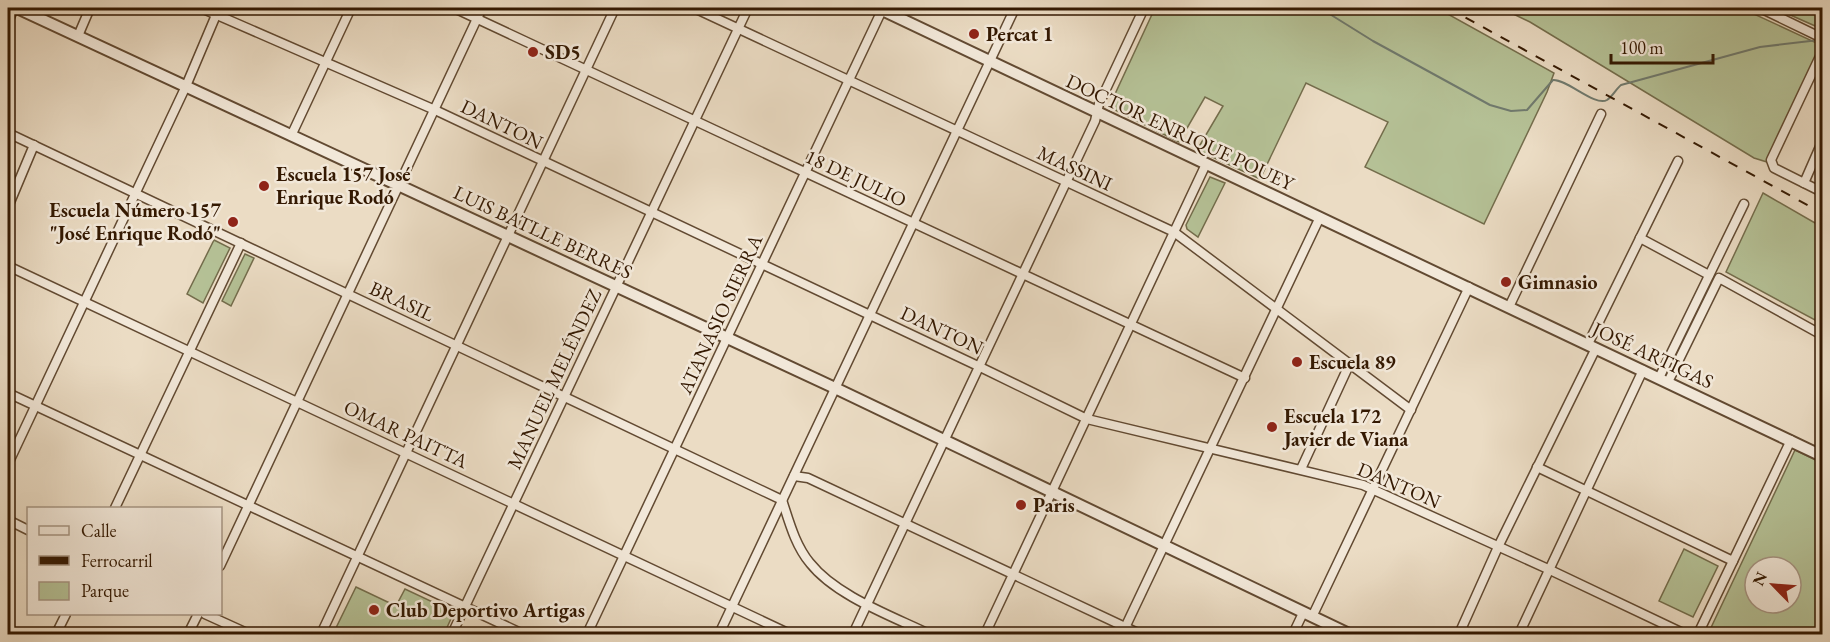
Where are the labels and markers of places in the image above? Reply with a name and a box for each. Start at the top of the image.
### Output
place label: Percat 1 [986,21,1053,47]
marker: Percat 1 [967,27,981,41]
place label: SD5 [545,39,581,65]
marker: SD5 [526,45,540,59]
place label: Escuela 157 José Enrique Rodó [276,161,411,210]
marker: Escuela 157 José Enrique Rodó [257,179,271,193]
place label: Escuela Número 157 "José Enrique Rodó" [49,197,221,246]
marker: Escuela Número 157 "José Enrique Rodó" [226,215,240,229]
place label: Gimnasio [1518,269,1598,295]
marker: Gimnasio [1499,275,1513,289]
place label: Escuela 89 [1309,349,1396,375]
marker: Escuela 89 [1290,355,1304,369]
place label: Escuela 172 Javier de Viana [1282,403,1409,452]
marker: Escuela 172 Javier de Viana [1265,420,1279,434]
place label: Paris [1033,492,1075,518]
marker: Paris [1014,498,1028,512]
place label: Club Deportivo Artigas [386,597,585,623]
marker: Club Deportivo Artigas [367,603,381,617]

